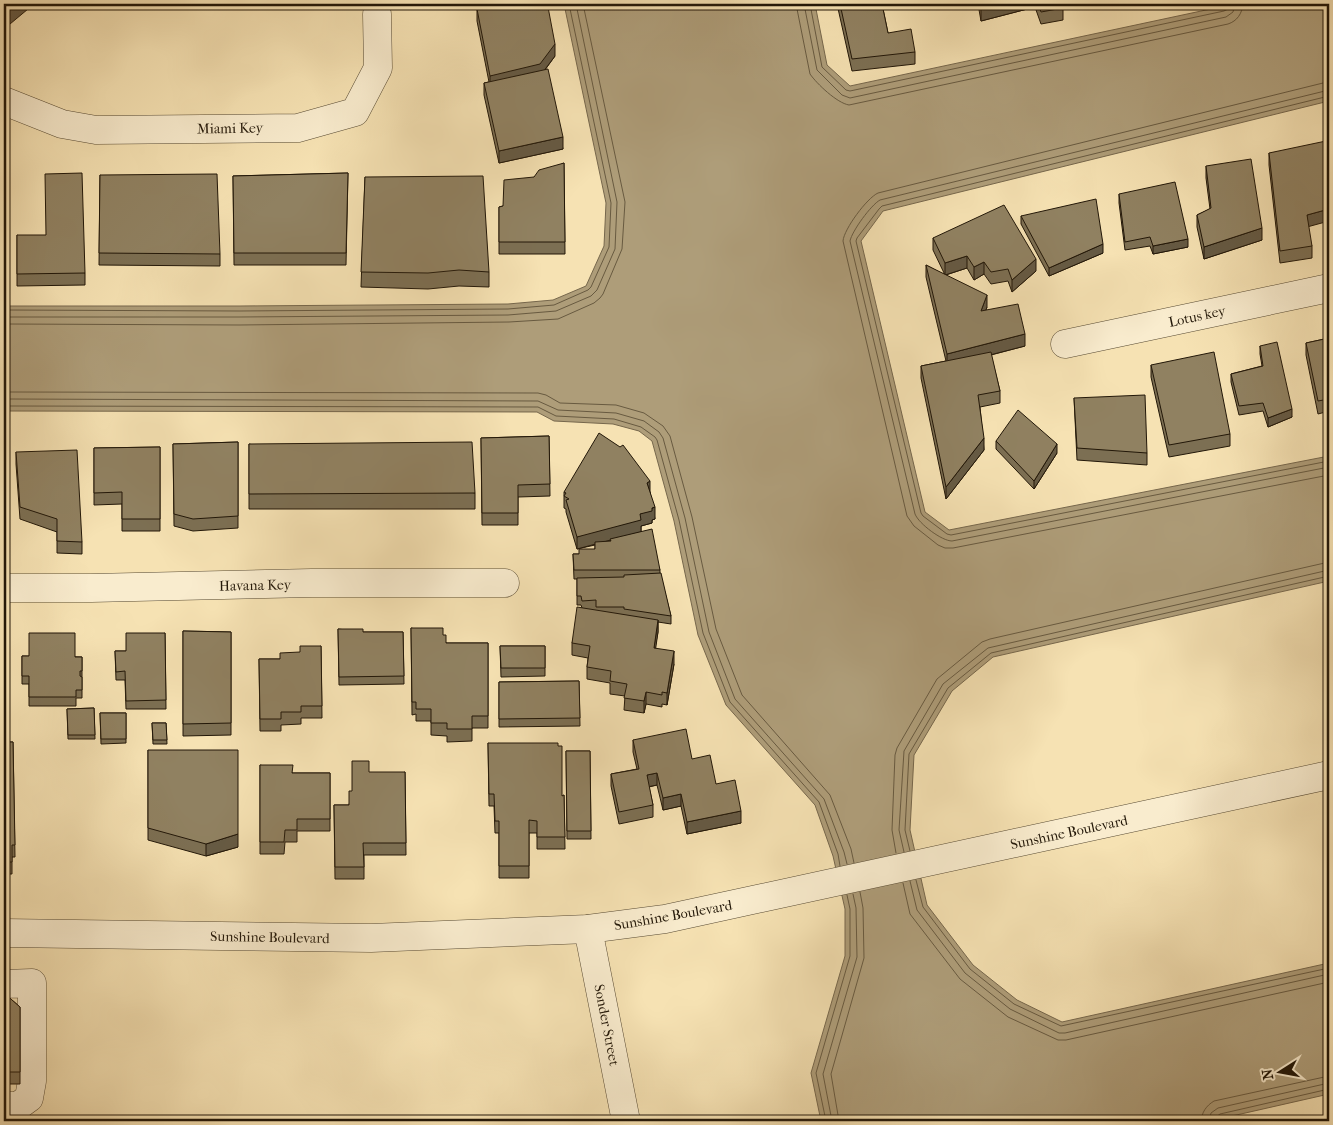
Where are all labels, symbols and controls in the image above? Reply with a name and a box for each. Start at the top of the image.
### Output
street label: Miami Key [197,119,264,138]
street label: Lotus key [1167,302,1228,331]
street label: Havana Key [219,576,292,595]
street label: Sunshine Boulevard [1009,812,1130,853]
street label: Sunshine Boulevard [613,897,734,934]
street label: Sunshine Boulevard [210,928,330,947]
street label: Sonder Street [590,983,623,1067]
north arrow [1256,1048,1306,1098]
text: N [1258,1067,1277,1081]

